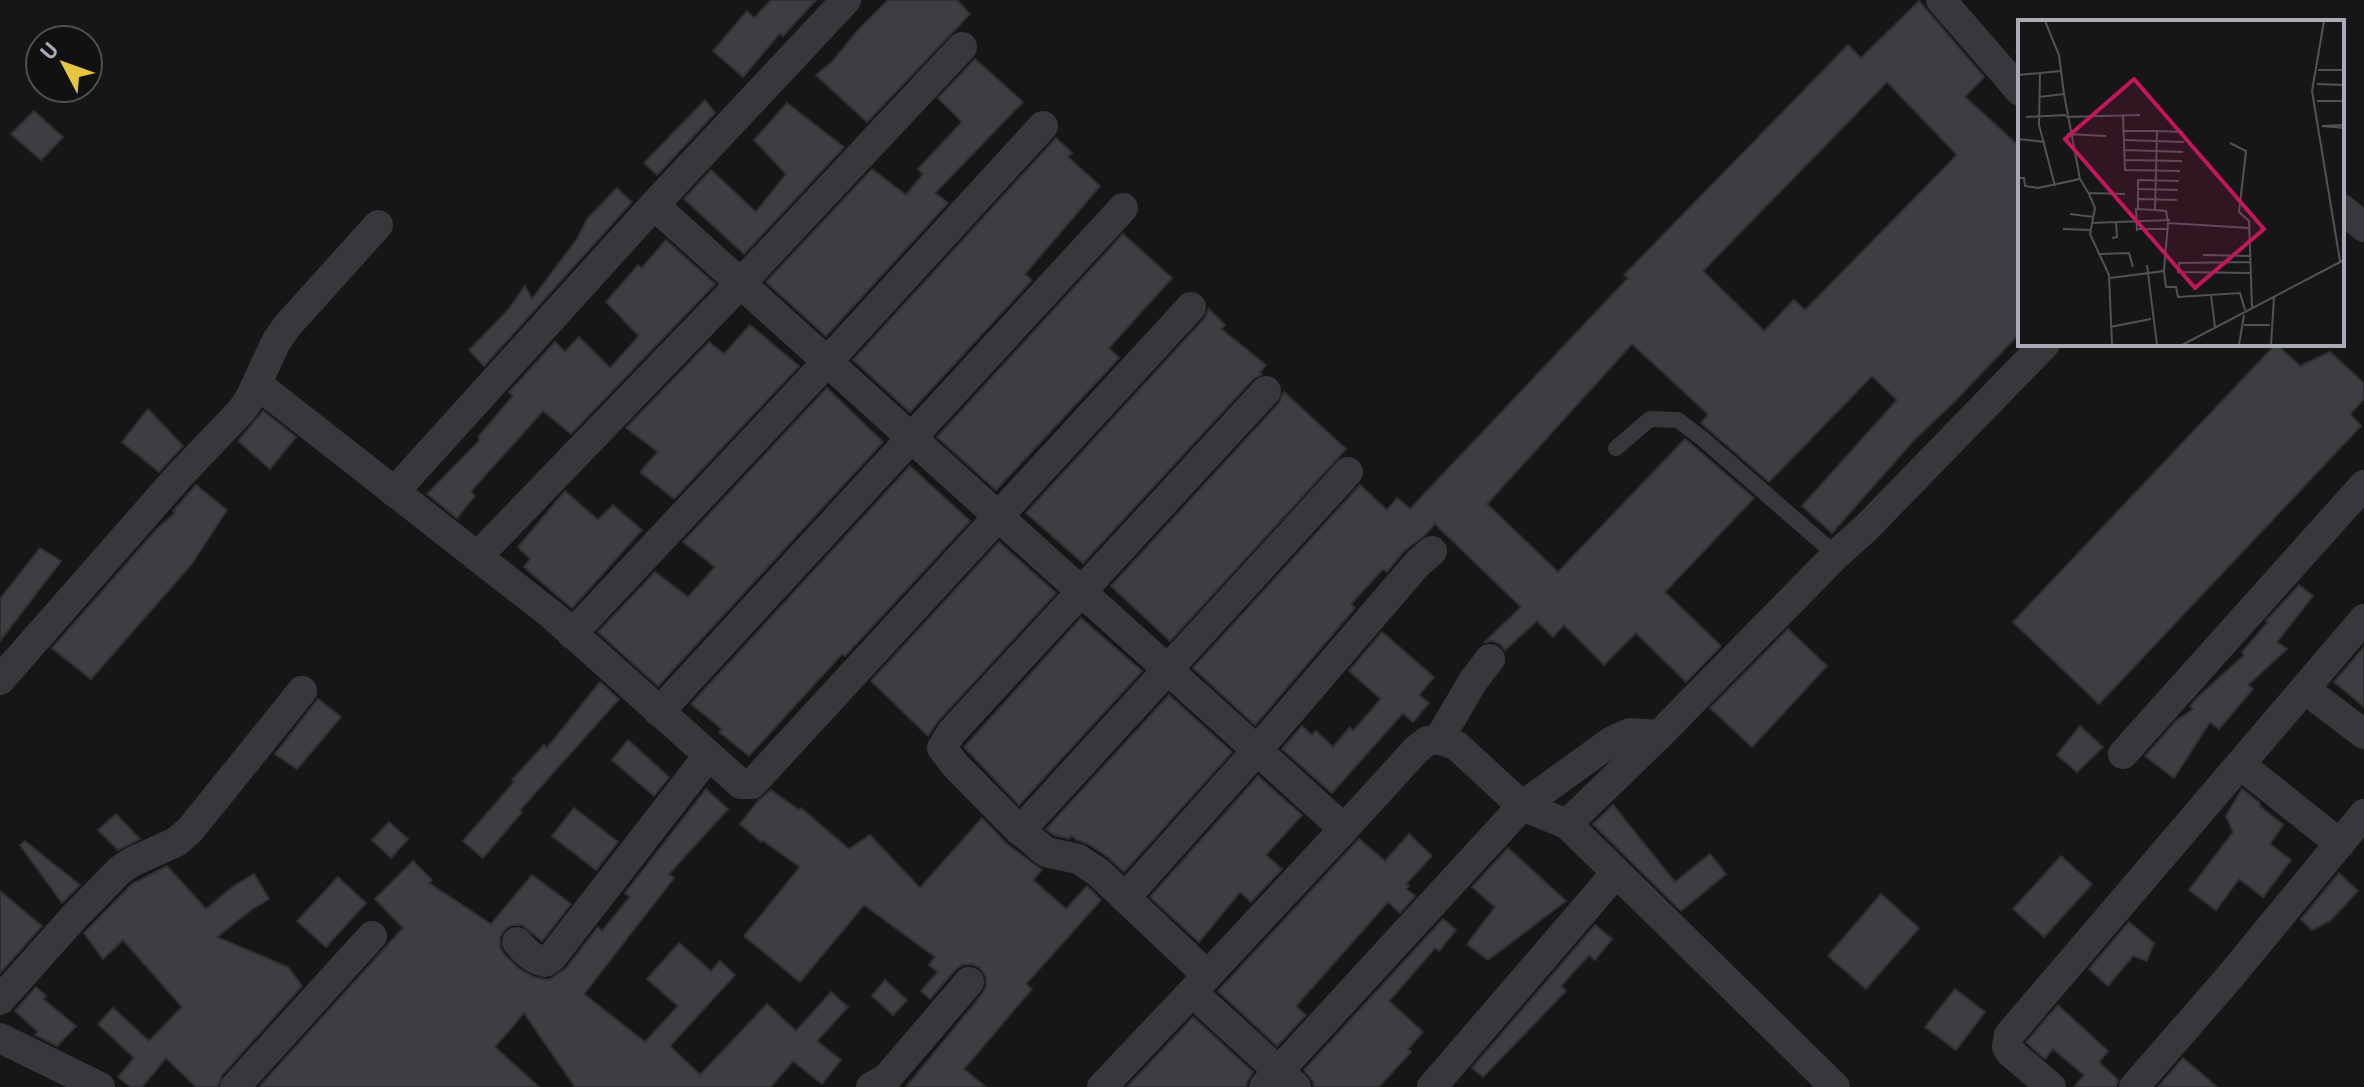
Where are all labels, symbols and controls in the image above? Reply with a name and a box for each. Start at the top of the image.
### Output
inset map [2018,20,2344,346]
north arrow [24,24,104,104]
text: U [34,36,63,64]

